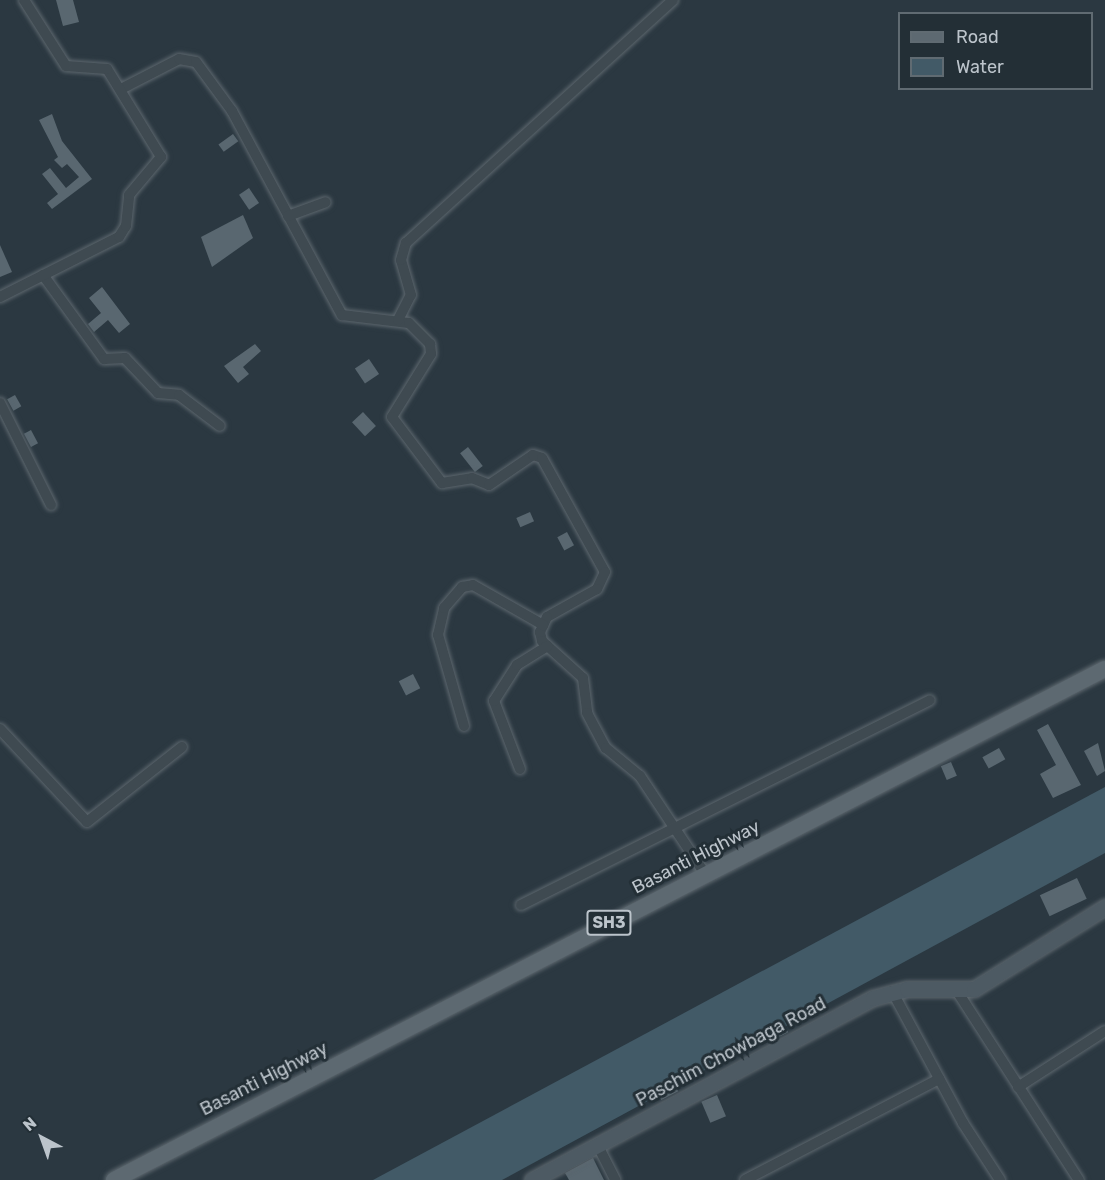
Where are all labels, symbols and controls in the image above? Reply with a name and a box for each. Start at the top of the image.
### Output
legend [898,12,1093,90]
text: Road [956,26,999,48]
text: Water [956,56,1004,78]
street label: Basanti Highway [629,816,763,898]
road number: SH3 [585,910,633,936]
street label: Paschim Chowbaga Road [632,993,830,1111]
street label: Basanti Highway [197,1038,331,1120]
north arrow [12,1108,72,1168]
text: N [19,1113,40,1135]

